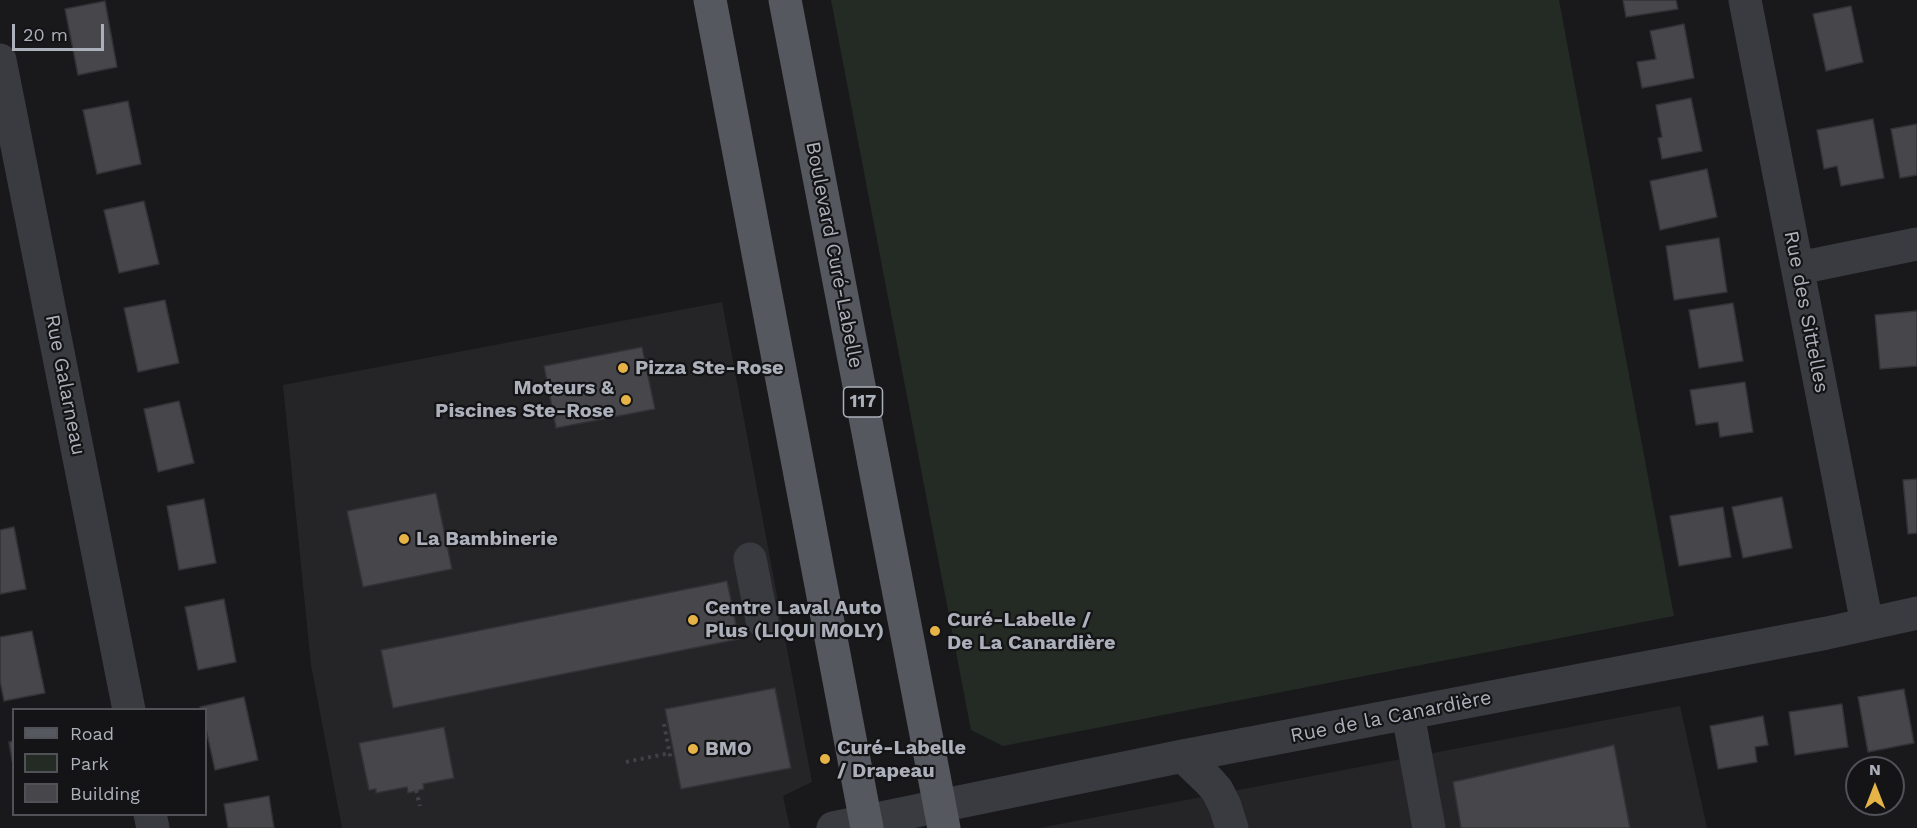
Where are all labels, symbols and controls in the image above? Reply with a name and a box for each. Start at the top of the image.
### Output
scale bar [15,12,106,50]
text: 20 m [23,24,68,45]
street label: Boulevard Curé-Labelle [800,140,868,370]
street label: Rue des Sittelles [1779,229,1833,395]
street label: Rue Galarneau [40,313,90,457]
place label: Pizza Ste-Rose [635,356,784,380]
marker: Pizza Ste-Rose [616,361,630,375]
place label: Moteurs & Piscines Ste-Rose [435,376,614,423]
road number: 117 [844,387,882,417]
marker: Moteurs & Piscines Ste-Rose [619,393,633,407]
place label: La Bambinerie [416,527,558,551]
marker: La Bambinerie [397,532,411,546]
place label: Centre Laval Auto Plus (LIQUI MOLY) [705,596,884,643]
place label: Curé-Labelle / De La Canardière [947,608,1116,655]
marker: Centre Laval Auto Plus (LIQUI MOLY) [686,613,700,627]
marker: Curé-Labelle / De La Canardière [928,624,942,638]
street label: Rue de la Canardière [1288,686,1494,748]
legend [12,708,207,816]
text: Road [70,723,114,744]
place label: Curé-Labelle / Drapeau [837,736,966,783]
place label: BMO [705,737,752,761]
marker: BMO [686,742,700,756]
marker: Curé-Labelle / Drapeau [818,752,832,766]
text: Park [70,753,109,774]
north arrow [1845,756,1905,816]
text: N [1869,760,1881,779]
text: Building [70,783,140,804]

